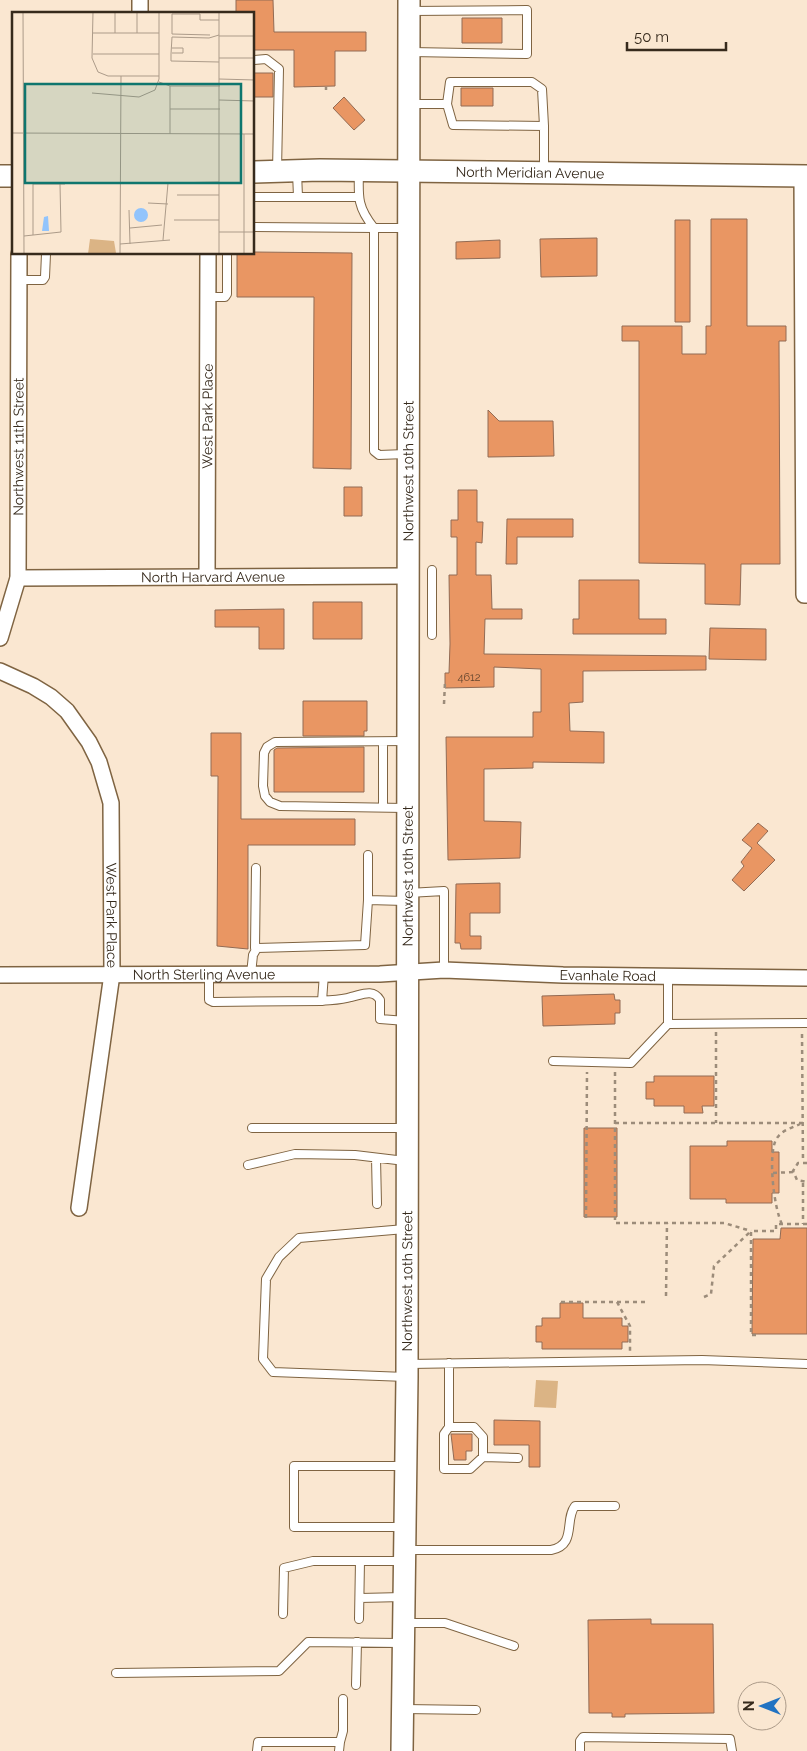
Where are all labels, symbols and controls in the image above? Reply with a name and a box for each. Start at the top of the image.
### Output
inset map [12,12,255,255]
scale bar [627,20,726,52]
text: 50 m [634,28,669,46]
street label: North Meridian Avenue [456,164,604,182]
street label: West Park Place [199,363,216,469]
street label: Northwest 11th Street [10,377,27,516]
street label: Northwest 10th Street [400,400,416,542]
street label: North Harvard Avenue [141,569,285,585]
house number: 4612 [457,671,481,684]
street label: Northwest 10th Street [400,805,416,947]
street label: West Park Place [103,863,120,968]
street label: North Sterling Avenue [133,966,275,983]
street label: Evanhale Road [559,967,656,984]
street label: Northwest 10th Street [399,1210,415,1352]
north arrow [737,1681,787,1731]
text: N [741,1701,757,1711]

